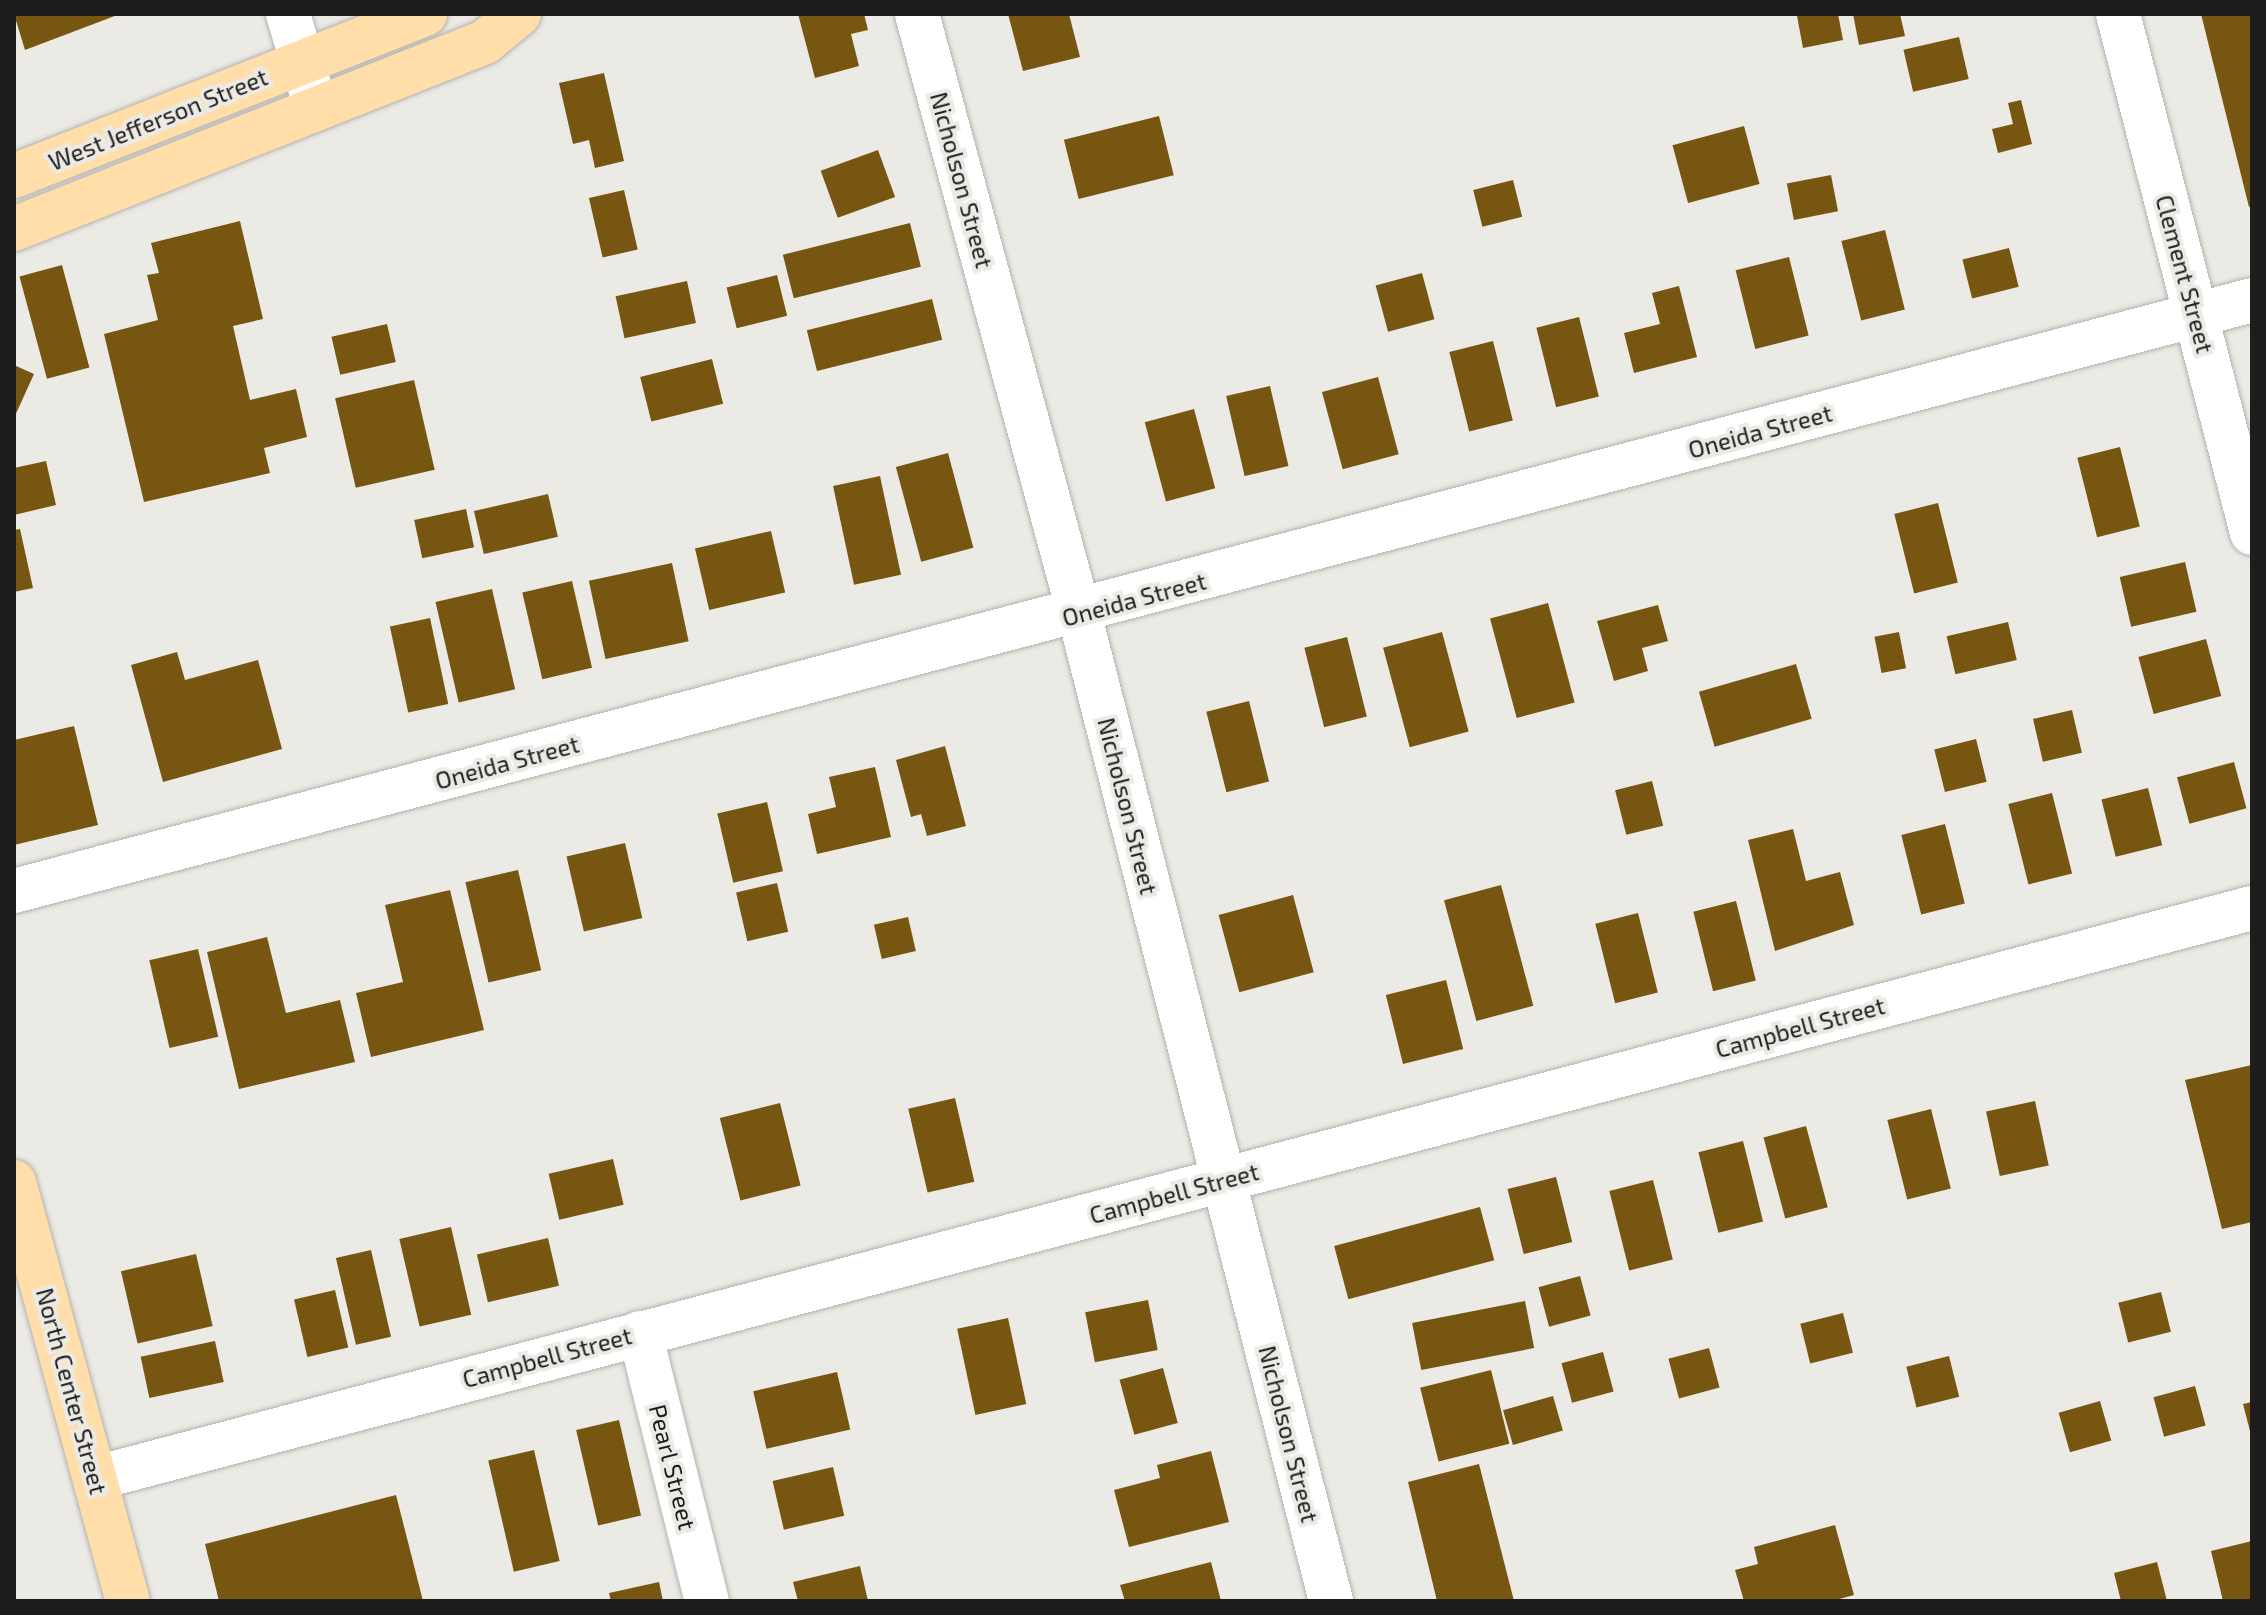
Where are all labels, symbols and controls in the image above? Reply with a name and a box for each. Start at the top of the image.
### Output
street label: West Jefferson Street [44,62,272,176]
street label: Nicholson Street [925,89,999,271]
street label: Clement Street [2150,192,2220,356]
street label: Oneida Street [1685,398,1835,464]
street label: Oneida Street [1059,566,1209,632]
street label: Nicholson Street [1092,715,1164,897]
street label: Oneida Street [432,729,582,795]
street label: Campbell Street [1712,990,1888,1064]
street label: Campbell Street [1086,1156,1262,1230]
street label: North Center Street [31,1284,113,1498]
street label: Campbell Street [459,1320,635,1394]
street label: Nicholson Street [1253,1343,1325,1525]
street label: Pearl Street [643,1401,703,1533]

